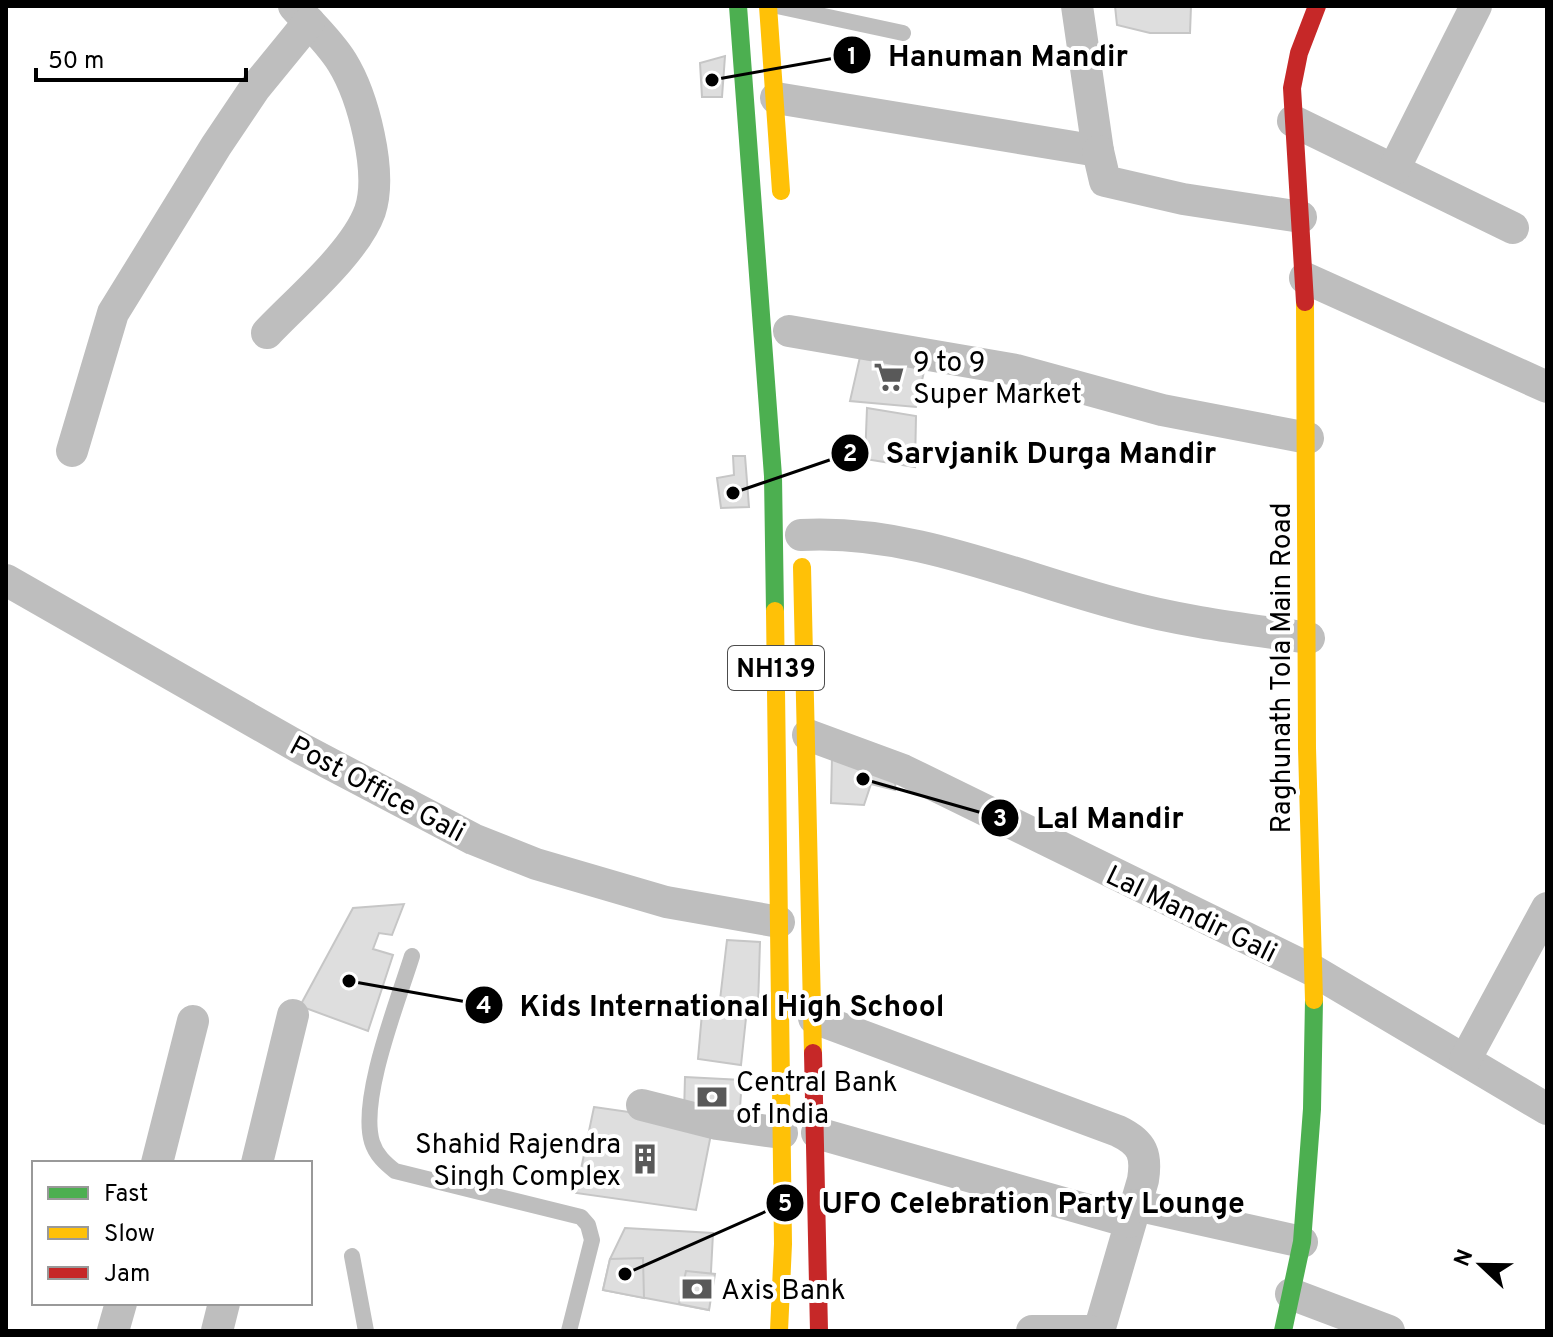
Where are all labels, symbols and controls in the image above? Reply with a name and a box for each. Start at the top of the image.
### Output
callout: Hanuman Mandir [832,28,1144,82]
scale bar [36,32,246,82]
text: Hanuman Mandir [888,40,1128,77]
text: 1 [847,43,857,73]
text: 50 m [48,47,104,77]
place label: 9 to 9 Super Market [913,346,1082,414]
supermarket icon: 9 to 9 Super Market [872,360,906,394]
callout: Sarvjanik Durga Mandir [830,426,1232,480]
text: Sarvjanik Durga Mandir [886,437,1217,474]
text: 2 [843,440,857,470]
street label: Raghunath Tola Main Road [1265,502,1301,834]
road number: NH139 [728,646,824,690]
street label: Post Office Gali [283,729,471,852]
callout: Lal Mandir [980,791,1200,845]
text: Lal Mandir [1036,802,1184,839]
text: 3 [993,805,1007,835]
street label: Lal Mandir Gali [1099,859,1282,973]
callout: Kids International High School [464,978,960,1032]
text: Kids International High School [520,990,944,1027]
text: 4 [476,992,492,1022]
place label: Central Bank of India [736,1066,898,1134]
bank icon: Central Bank of India [695,1080,729,1114]
place label: Shahid Rajendra Singh Complex [415,1128,621,1196]
building icon: Shahid Rajendra Singh Complex [628,1142,662,1176]
legend [32,1161,312,1305]
callout: UFO Celebration Party Lounge [765,1176,1261,1230]
text: Fast [104,1180,148,1210]
text: UFO Celebration Party Lounge [821,1187,1245,1224]
text: 5 [778,1190,792,1220]
text: Slow [104,1220,155,1250]
north arrow [1441,1225,1521,1305]
text: N [1449,1246,1480,1271]
text: Jam [104,1260,150,1290]
bank icon: Axis Bank [680,1272,714,1306]
place label: Axis Bank [721,1274,846,1310]

